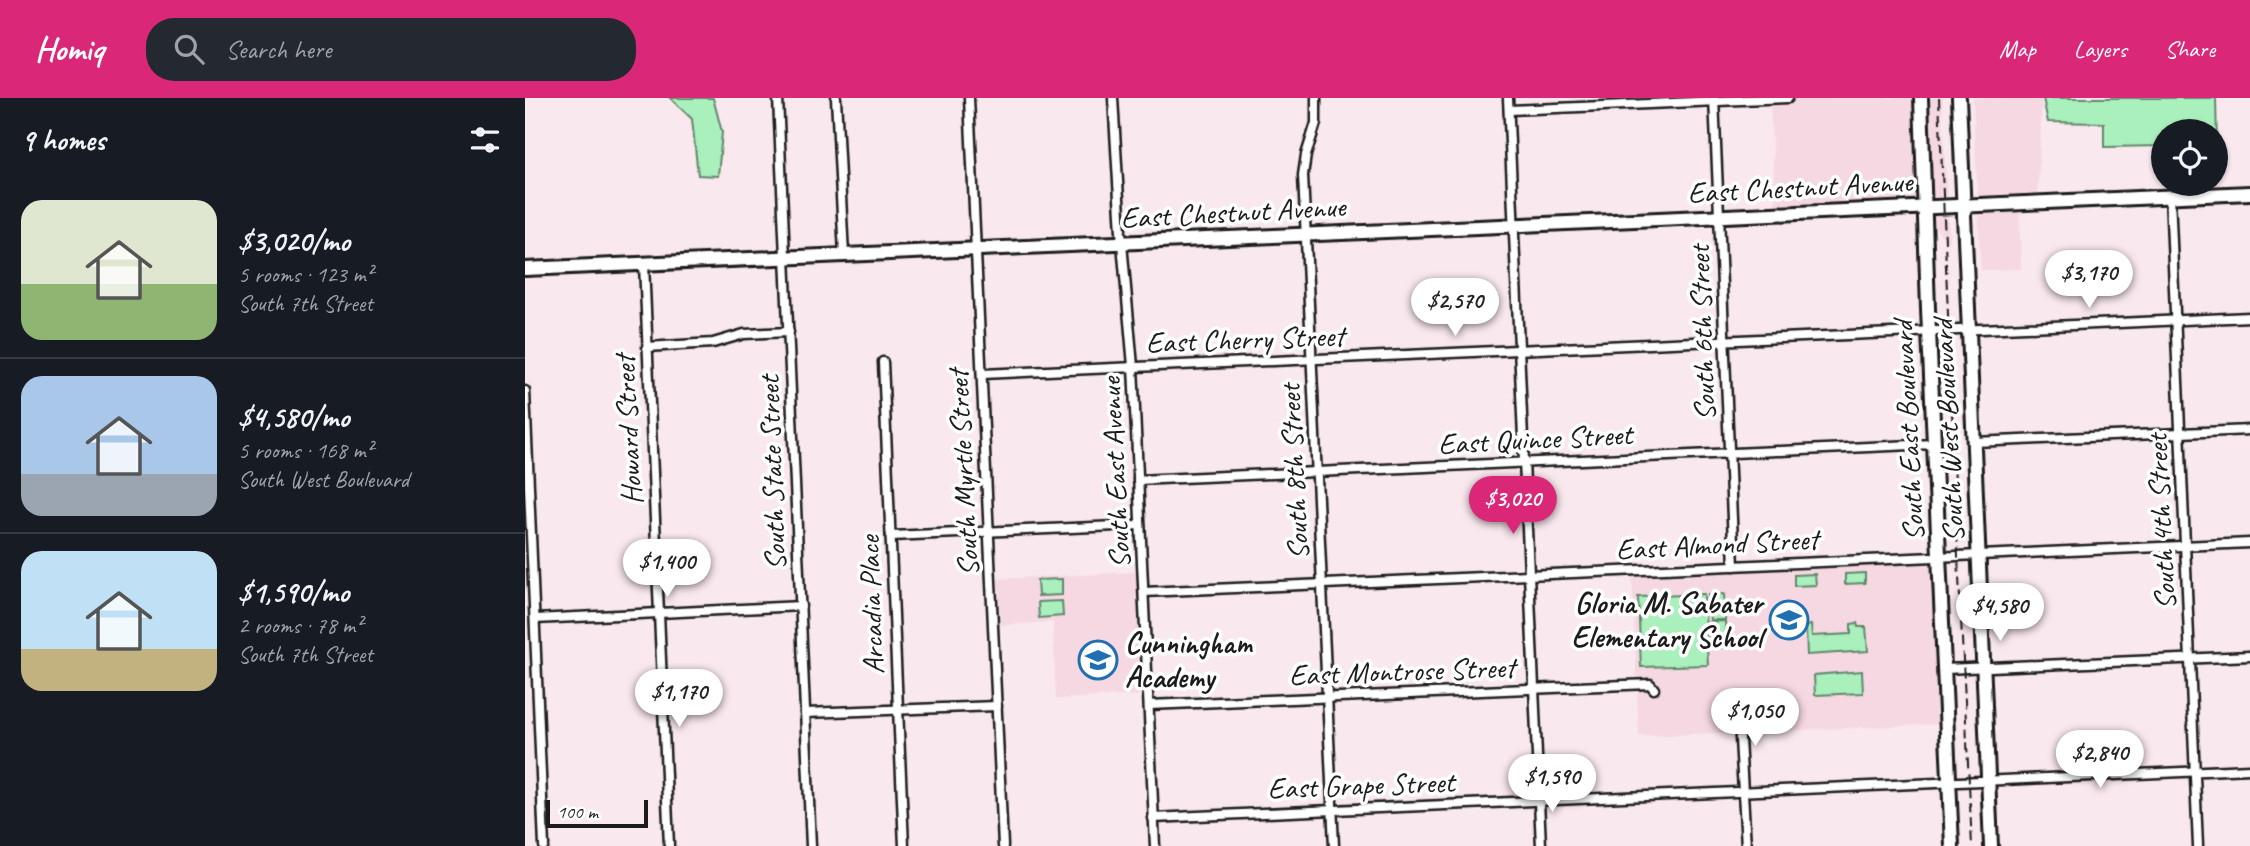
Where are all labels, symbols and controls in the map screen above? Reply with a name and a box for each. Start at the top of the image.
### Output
search box [146,18,636,81]
text: Homiq [35,28,104,70]
icon: search [170,30,208,68]
text: Search here [226,33,331,66]
text: Map [1999,34,2036,64]
text: Layers [2074,34,2127,64]
text: Share [2165,34,2215,64]
map controls [2151,119,2228,196]
button: locate [2151,119,2228,196]
text: 9 homes [21,121,105,159]
icon: filters [466,121,504,159]
street label: East Chestnut Avenue [1687,162,1916,212]
street label: East Chestnut Avenue [1120,187,1349,237]
text: $3,020/mo [238,222,350,260]
icon: home [77,228,161,312]
street label: South 6th Street [1680,241,1724,422]
pin: $3,170 [2032,250,2146,310]
text: $3,170 [2061,258,2117,287]
text: 5 rooms · 123 m² [238,260,373,289]
pin: $2,570 [1398,278,1512,338]
text: $2,570 [1427,286,1483,315]
text: South 7th Street [238,289,373,318]
street label: South West Boulevard [1923,314,1973,543]
street label: East Cherry Street [1145,316,1349,361]
street label: South East Boulevard [1883,316,1933,542]
street label: Howard Street [605,350,651,506]
street label: South Myrtle Street [938,365,987,577]
street label: South State Street [750,372,794,571]
street label: South East Avenue [1091,374,1139,570]
street label: South 8th Street [1270,380,1318,561]
text: $4,580/mo [238,398,349,436]
icon: home [77,404,161,488]
street label: East Quince Street [1437,415,1636,463]
street label: South 4th Street [2137,430,2185,611]
text: 5 rooms · 168 m² [238,436,373,465]
text: South West Boulevard [238,465,409,494]
pin: $3,020 [1456,476,1570,536]
text: $3,020 [1485,484,1541,513]
street label: East Almond Street [1615,520,1823,568]
street label: Arcadia Place [850,533,892,675]
pin: $1,400 [610,540,724,599]
text: $1,400 [639,547,695,576]
text: $1,590/mo [238,573,349,611]
icon: home [77,579,161,663]
place label: Gloria M. Sabater Elementary School [1572,584,1768,656]
pin: $4,580 [1943,584,2057,643]
text: $4,580 [1972,591,2028,620]
school or university icon: Gloria M. Sabater Elementary School [1768,599,1810,641]
text: 2 rooms · 78 m² [238,611,362,640]
place label: Cunningham Academy [1125,624,1254,696]
school or university icon: Cunningham Academy [1077,639,1119,681]
text: South 7th Street [238,640,373,669]
street label: East Montrose Street [1288,648,1520,694]
pin: $1,170 [622,670,736,729]
text: $1,170 [651,677,707,706]
pin: $1,050 [1698,688,1812,748]
text: $1,050 [1727,696,1783,725]
pin: $2,840 [2043,730,2157,790]
text: $2,840 [2072,738,2128,767]
pin: $1,590 [1495,754,1609,814]
text: $1,590 [1524,762,1580,791]
street label: East Grape Street [1267,763,1458,807]
scale bar [546,797,647,829]
text: 100 m [557,800,598,824]

